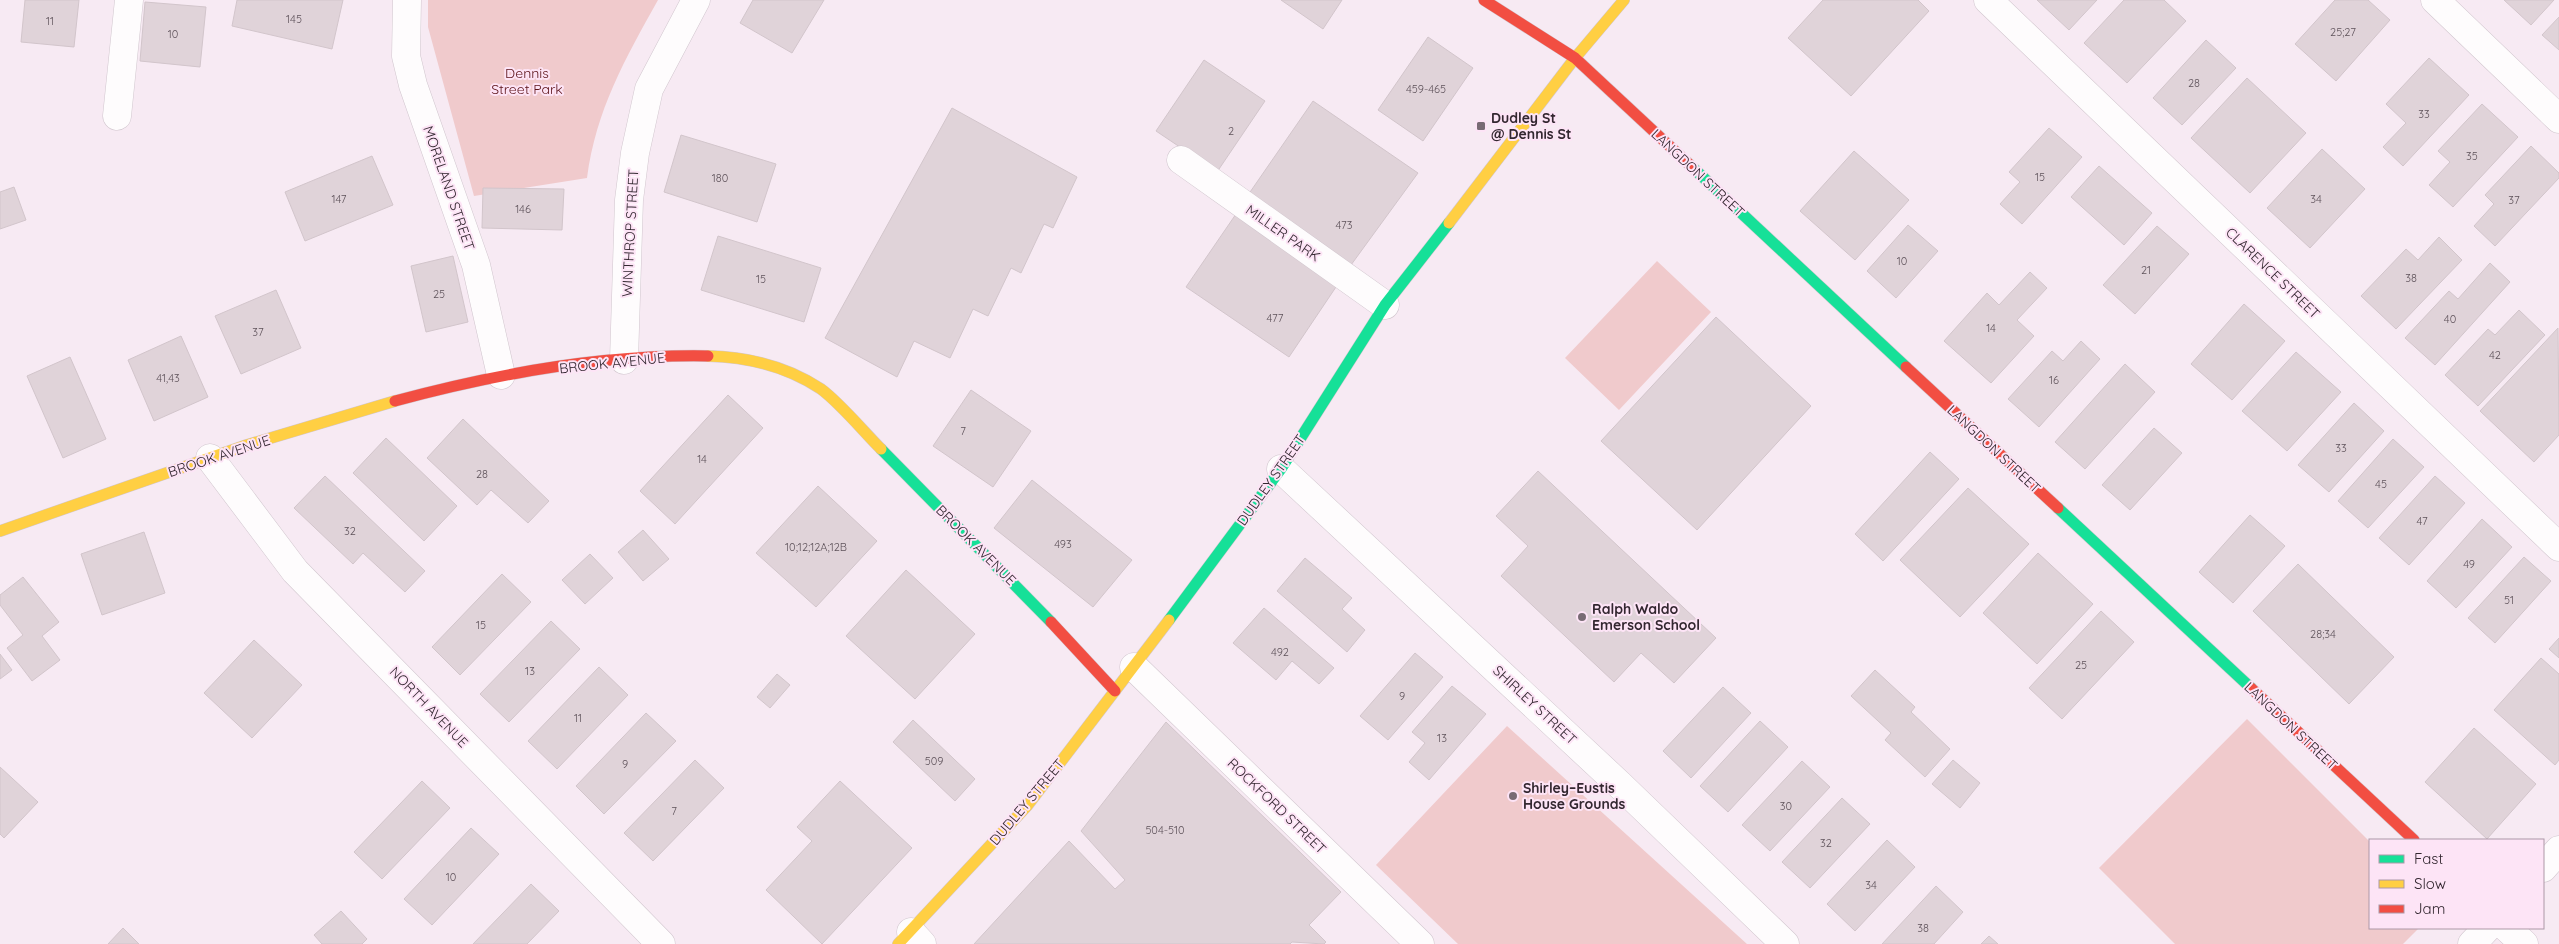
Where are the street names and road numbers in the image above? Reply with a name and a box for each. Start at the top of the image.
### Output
street label: MORELAND STREET [419,123,479,253]
street label: LANGDON STREET [1648,125,1748,221]
street label: WINTHROP STREET [618,169,642,297]
street label: MILLER PARK [1242,201,1324,265]
street label: CLARENCE STREET [2222,223,2324,323]
street label: BROOK AVENUE [558,348,666,378]
street label: LANGDON STREET [1944,401,2044,497]
street label: BROOK AVENUE [166,431,272,481]
street label: DUDLEY STREET [1233,431,1309,529]
street label: BROOK AVENUE [932,501,1020,589]
street label: SHIRLEY STREET [1489,662,1581,748]
street label: NORTH AVENUE [386,663,472,751]
street label: LANGDON STREET [2241,678,2341,774]
street label: ROCKFORD STREET [1224,754,1330,858]
street label: DUDLEY STREET [986,755,1068,849]

